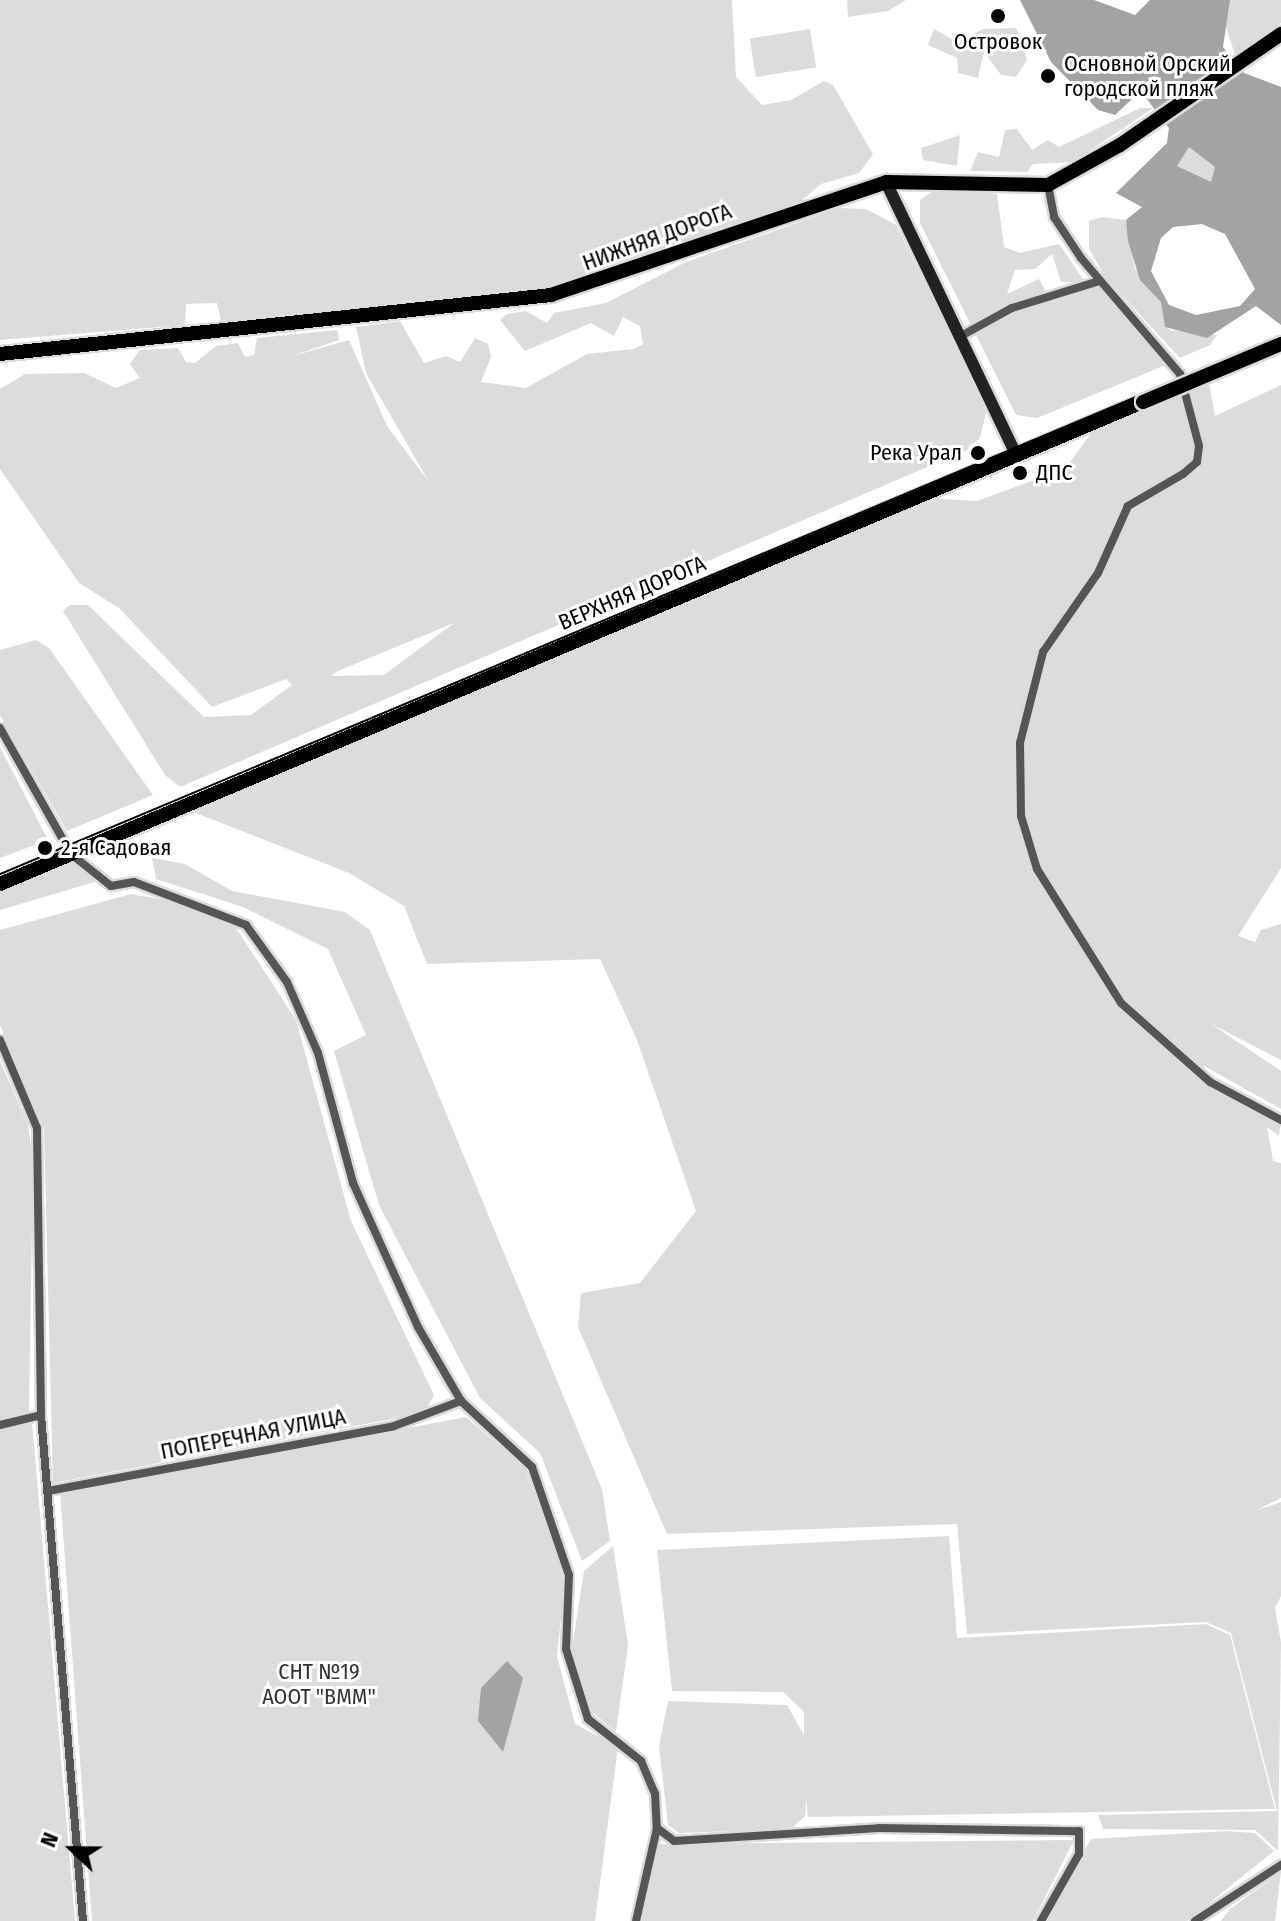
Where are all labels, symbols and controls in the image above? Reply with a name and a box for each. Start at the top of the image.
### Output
marker: Островок [989,7,1007,25]
place label: Островок [954,29,1042,55]
place label: Основной Орский городской пляж [1064,50,1231,102]
marker: Основной Орский городской пляж [1039,67,1057,85]
street label: НИЖНЯЯ ДОРОГА [579,198,735,276]
place label: Река Урал [870,440,962,466]
marker: Река Урал [969,444,987,462]
place label: ДПС [1036,460,1073,486]
marker: ДПС [1011,464,1029,482]
street label: ВЕРХНЯЯ ДОРОГА [554,550,710,636]
place label: 2-я Садовая [61,835,172,861]
marker: 2-я Садовая [36,839,54,857]
street label: ПОПЕРЕЧНАЯ УЛИЦА [158,1403,348,1465]
park label: СНТ №19 АООТ "ВММ" [262,1658,376,1710]
north arrow [32,1809,112,1889]
text: N [34,1829,64,1851]

